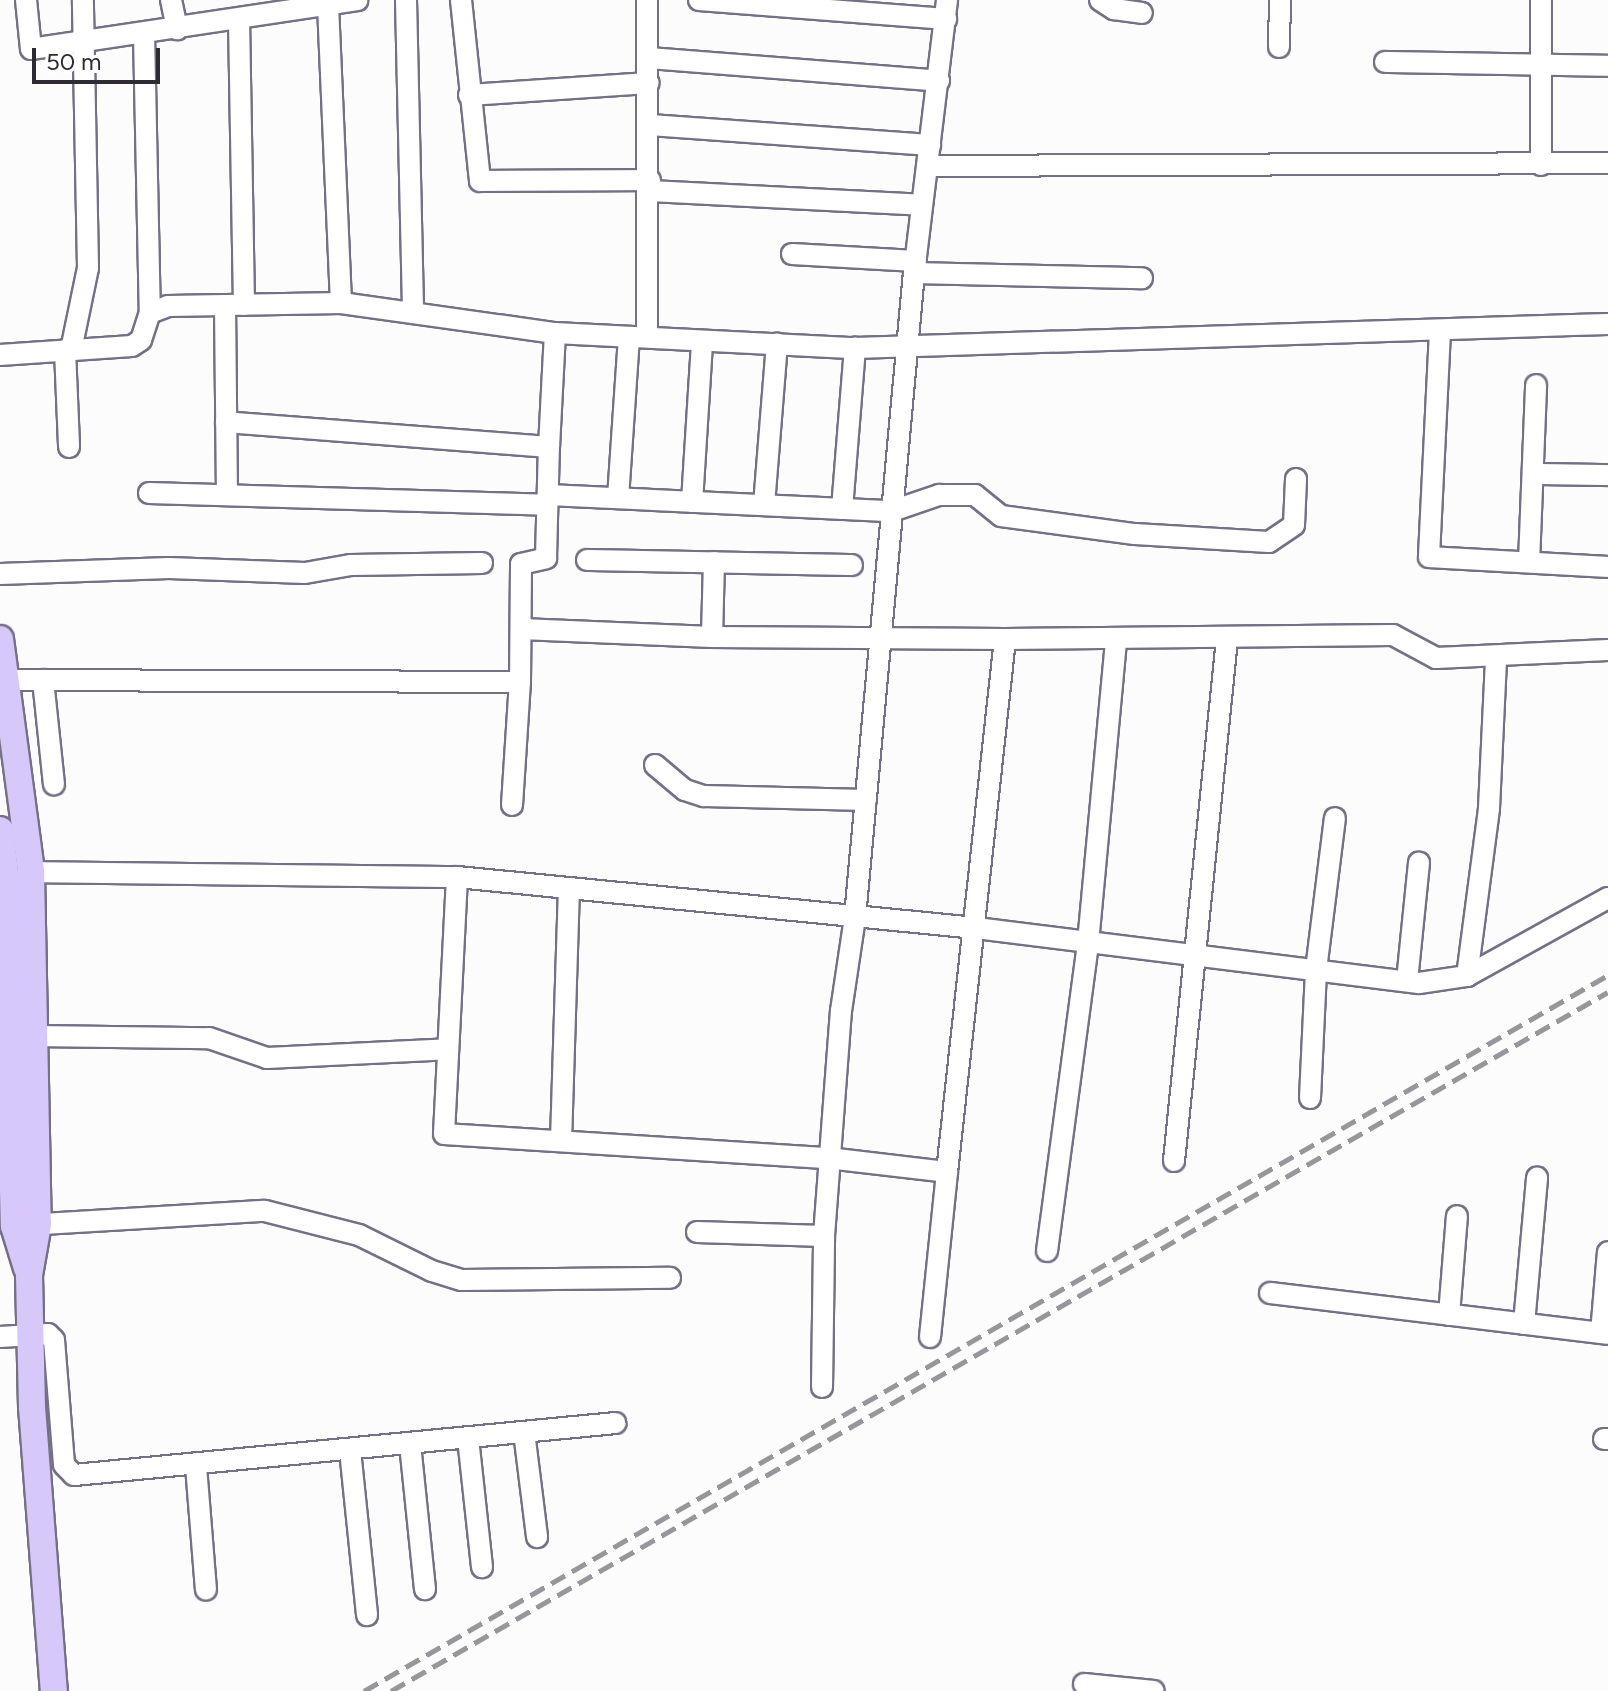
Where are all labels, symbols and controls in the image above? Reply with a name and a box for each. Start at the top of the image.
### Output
scale bar [36,32,164,82]
text: 50 m [46,47,102,76]

